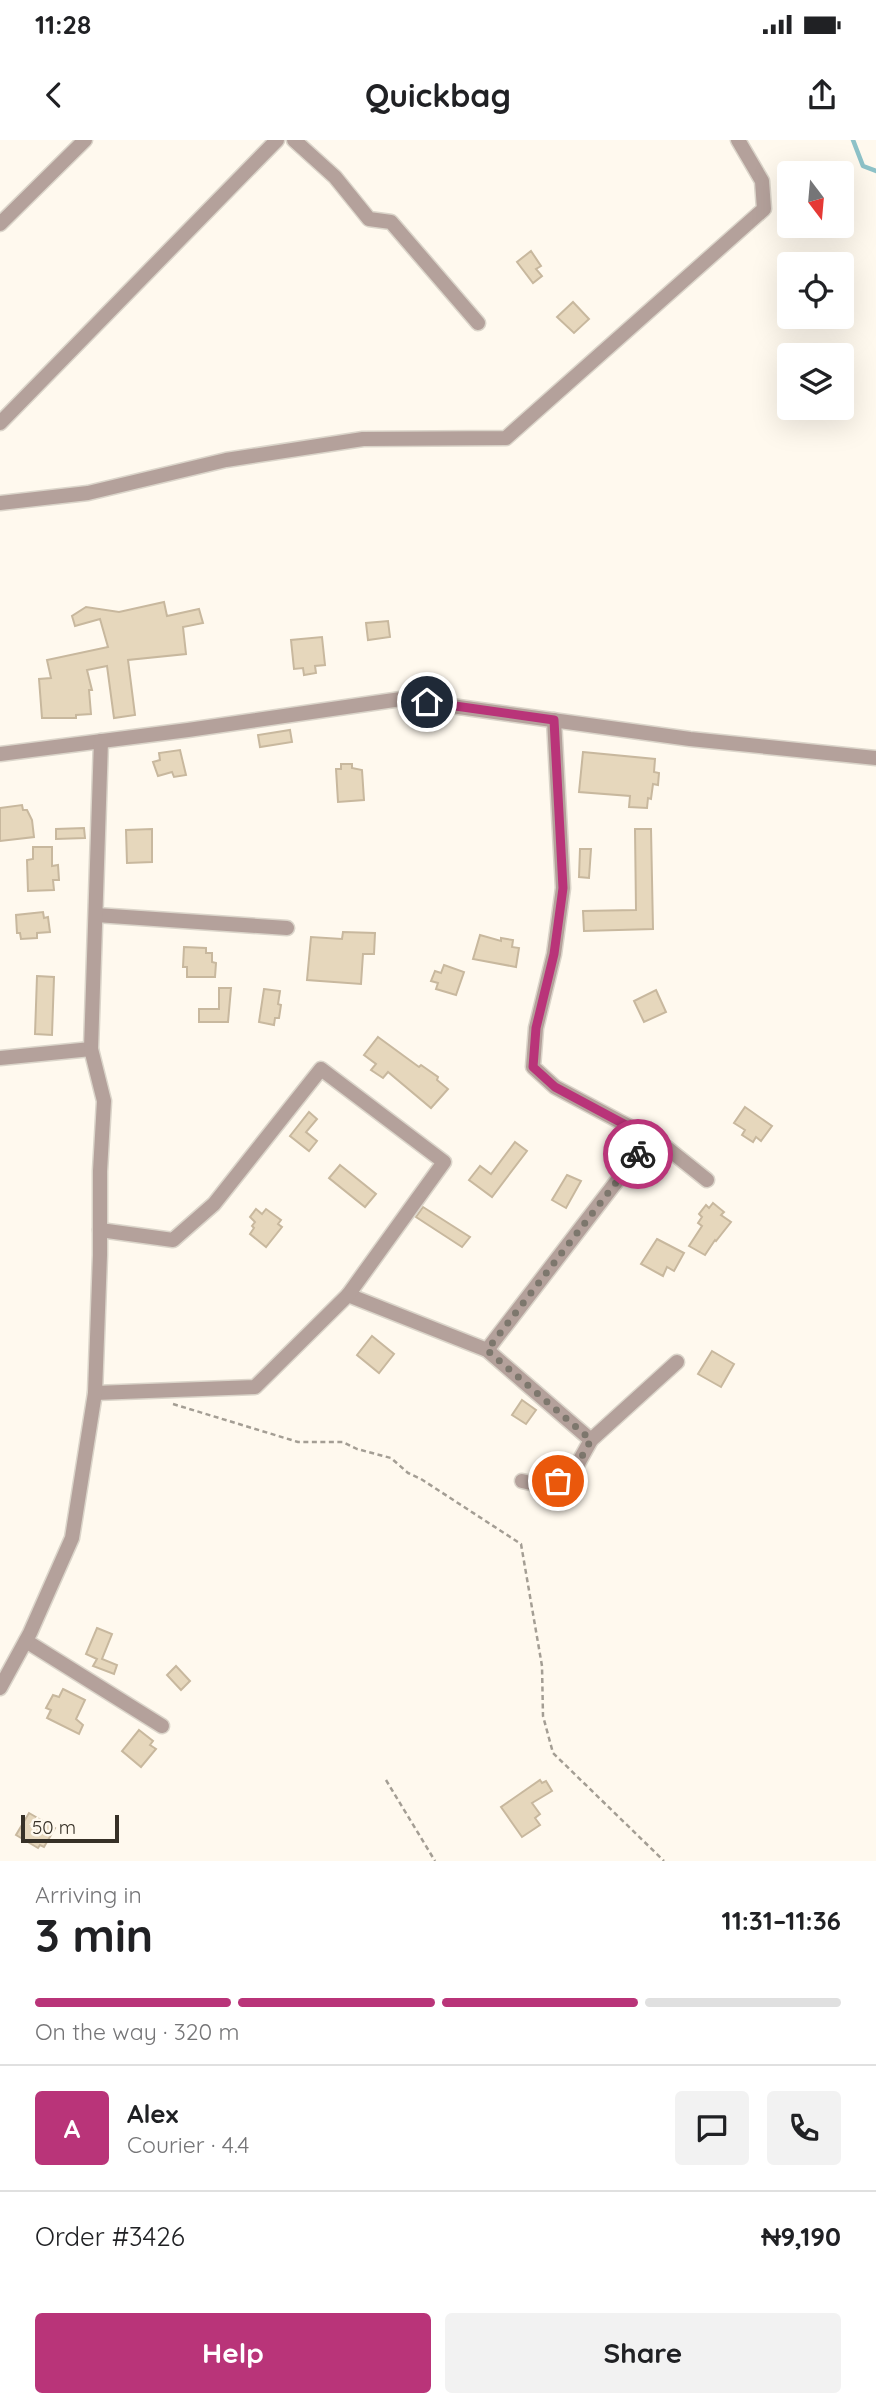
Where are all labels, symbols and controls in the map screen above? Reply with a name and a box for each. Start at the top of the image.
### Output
text: 11:28 [35,8,91,41]
text: Quickbag [365,75,511,115]
icon: back [35,76,73,114]
icon: share [803,76,841,114]
north arrow [777,161,854,238]
map controls [777,161,854,420]
button: locate [777,252,854,329]
button: layers [777,343,854,420]
pin [397,672,457,732]
icon: home [408,683,446,721]
courier [603,1119,673,1189]
icon: bike [619,1135,657,1173]
pin [528,1451,588,1511]
icon: bag [539,1462,577,1500]
scale bar [21,1812,119,1844]
text: 50 m [32,1815,76,1839]
text: Arriving in [35,1880,142,1909]
text: 11:31–11:36 [722,1904,841,1937]
text: 3 min [35,1906,153,1964]
text: On the way · 320 m [35,2017,240,2046]
button: chat [675,2091,749,2165]
button: phone [767,2091,841,2165]
text: Alex [127,2097,178,2130]
text: A [64,2112,80,2145]
text: Courier · 4.4 [127,2130,249,2159]
text: Order #3426 [35,2220,185,2253]
text: ₦9,190 [761,2220,841,2253]
button: Help [35,2313,431,2393]
button: Share [445,2313,841,2393]

